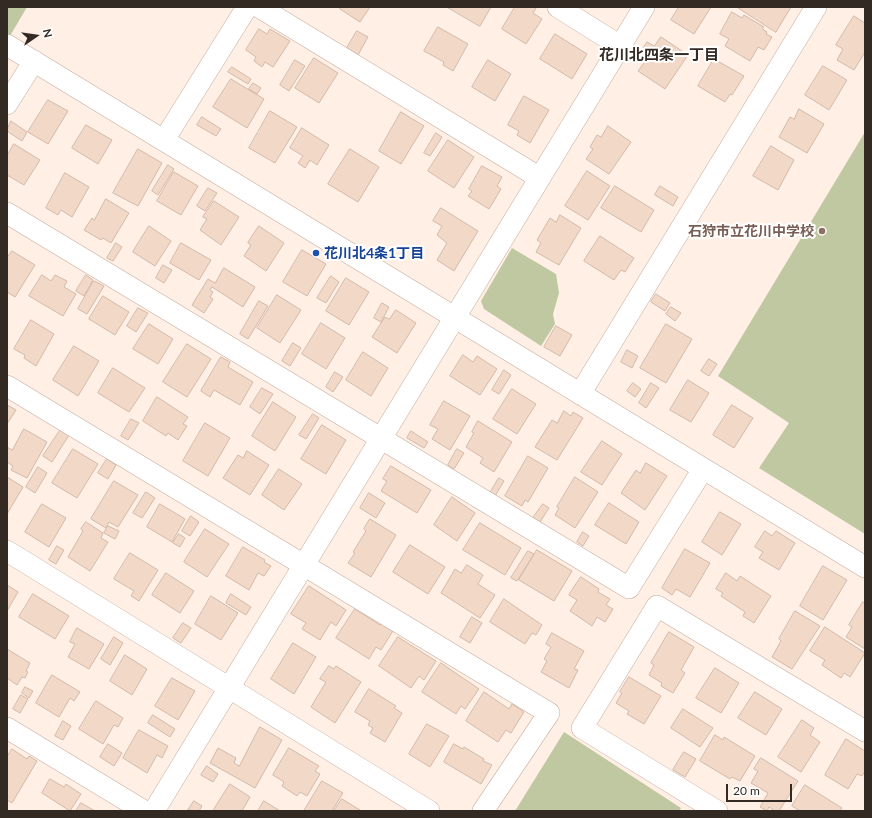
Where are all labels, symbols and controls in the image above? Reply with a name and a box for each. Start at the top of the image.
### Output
north arrow [16,16,56,56]
text: N [41,28,55,39]
district label: 花川北四条一丁目 [599,46,719,64]
place label: 石狩市立花川中学校 [688,223,814,239]
marker: 石狩市立花川中学校 [817,226,827,236]
place label: 花川北4条1丁目 [324,245,424,261]
marker: 花川北4条1丁目 [311,248,321,258]
scale bar [728,776,794,802]
text: 20 m [733,783,760,798]

